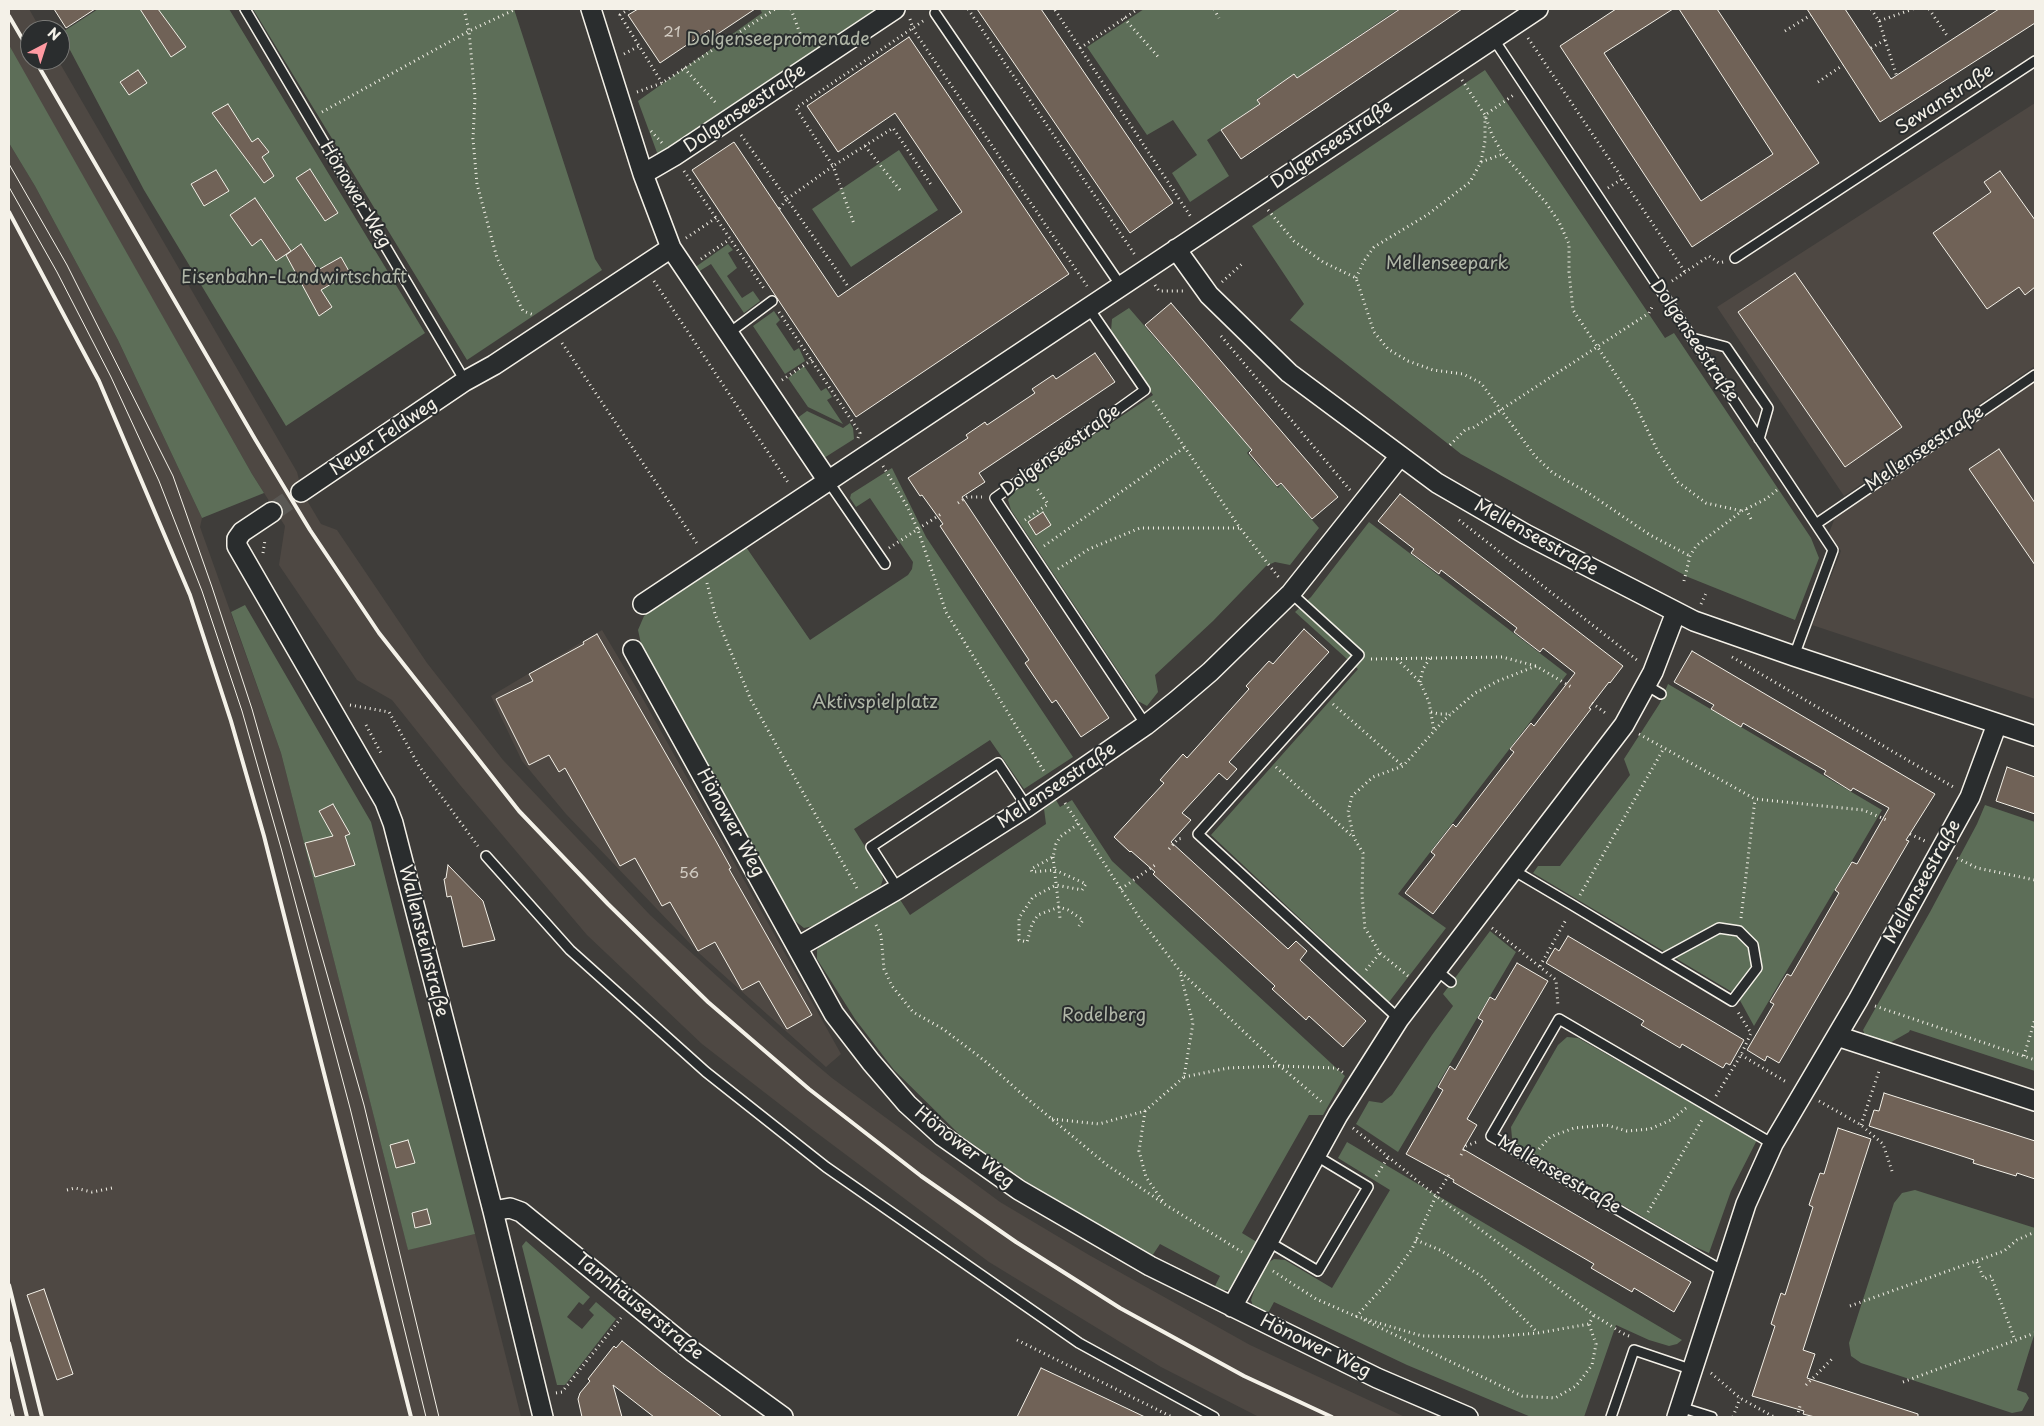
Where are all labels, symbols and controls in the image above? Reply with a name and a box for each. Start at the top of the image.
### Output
north arrow [20,20,70,70]
text: N [43,22,65,46]
house number: 21 [663,24,681,42]
park label: Dolgenseepromenade [686,29,870,51]
street label: Dolgenseestraße [680,60,810,158]
street label: Sewanstraße [1892,60,1998,140]
street label: Dolgenseestraße [1267,96,1397,194]
street label: Hönower Weg [315,138,395,252]
park label: Mellenseepark [1386,253,1508,275]
park label: Eisenbahn-Landwirtschaft [181,267,407,289]
street label: Dolgenseestraße [1645,276,1743,406]
street label: Neuer Feldweg [326,393,442,481]
street label: Dolgenseestraße [997,400,1125,502]
street label: Mellenseestraße [1862,401,1988,497]
street label: Mellenseestraße [1470,495,1602,581]
park label: Aktivspielplatz [812,692,938,714]
street label: Mellenseestraße [994,738,1120,834]
street label: Hönower Weg [691,765,769,881]
street label: Mellenseestraße [1880,816,1966,948]
street label: Wallensteinstraße [394,863,452,1019]
house number: 56 [679,865,699,883]
park label: Rodelberg [1062,1005,1146,1027]
street label: Hönower Weg [910,1102,1018,1194]
street label: Mellenseestraße [1494,1131,1624,1219]
street label: Tannhäuserstraße [571,1249,707,1365]
street label: Hönower Weg [1256,1311,1374,1383]

